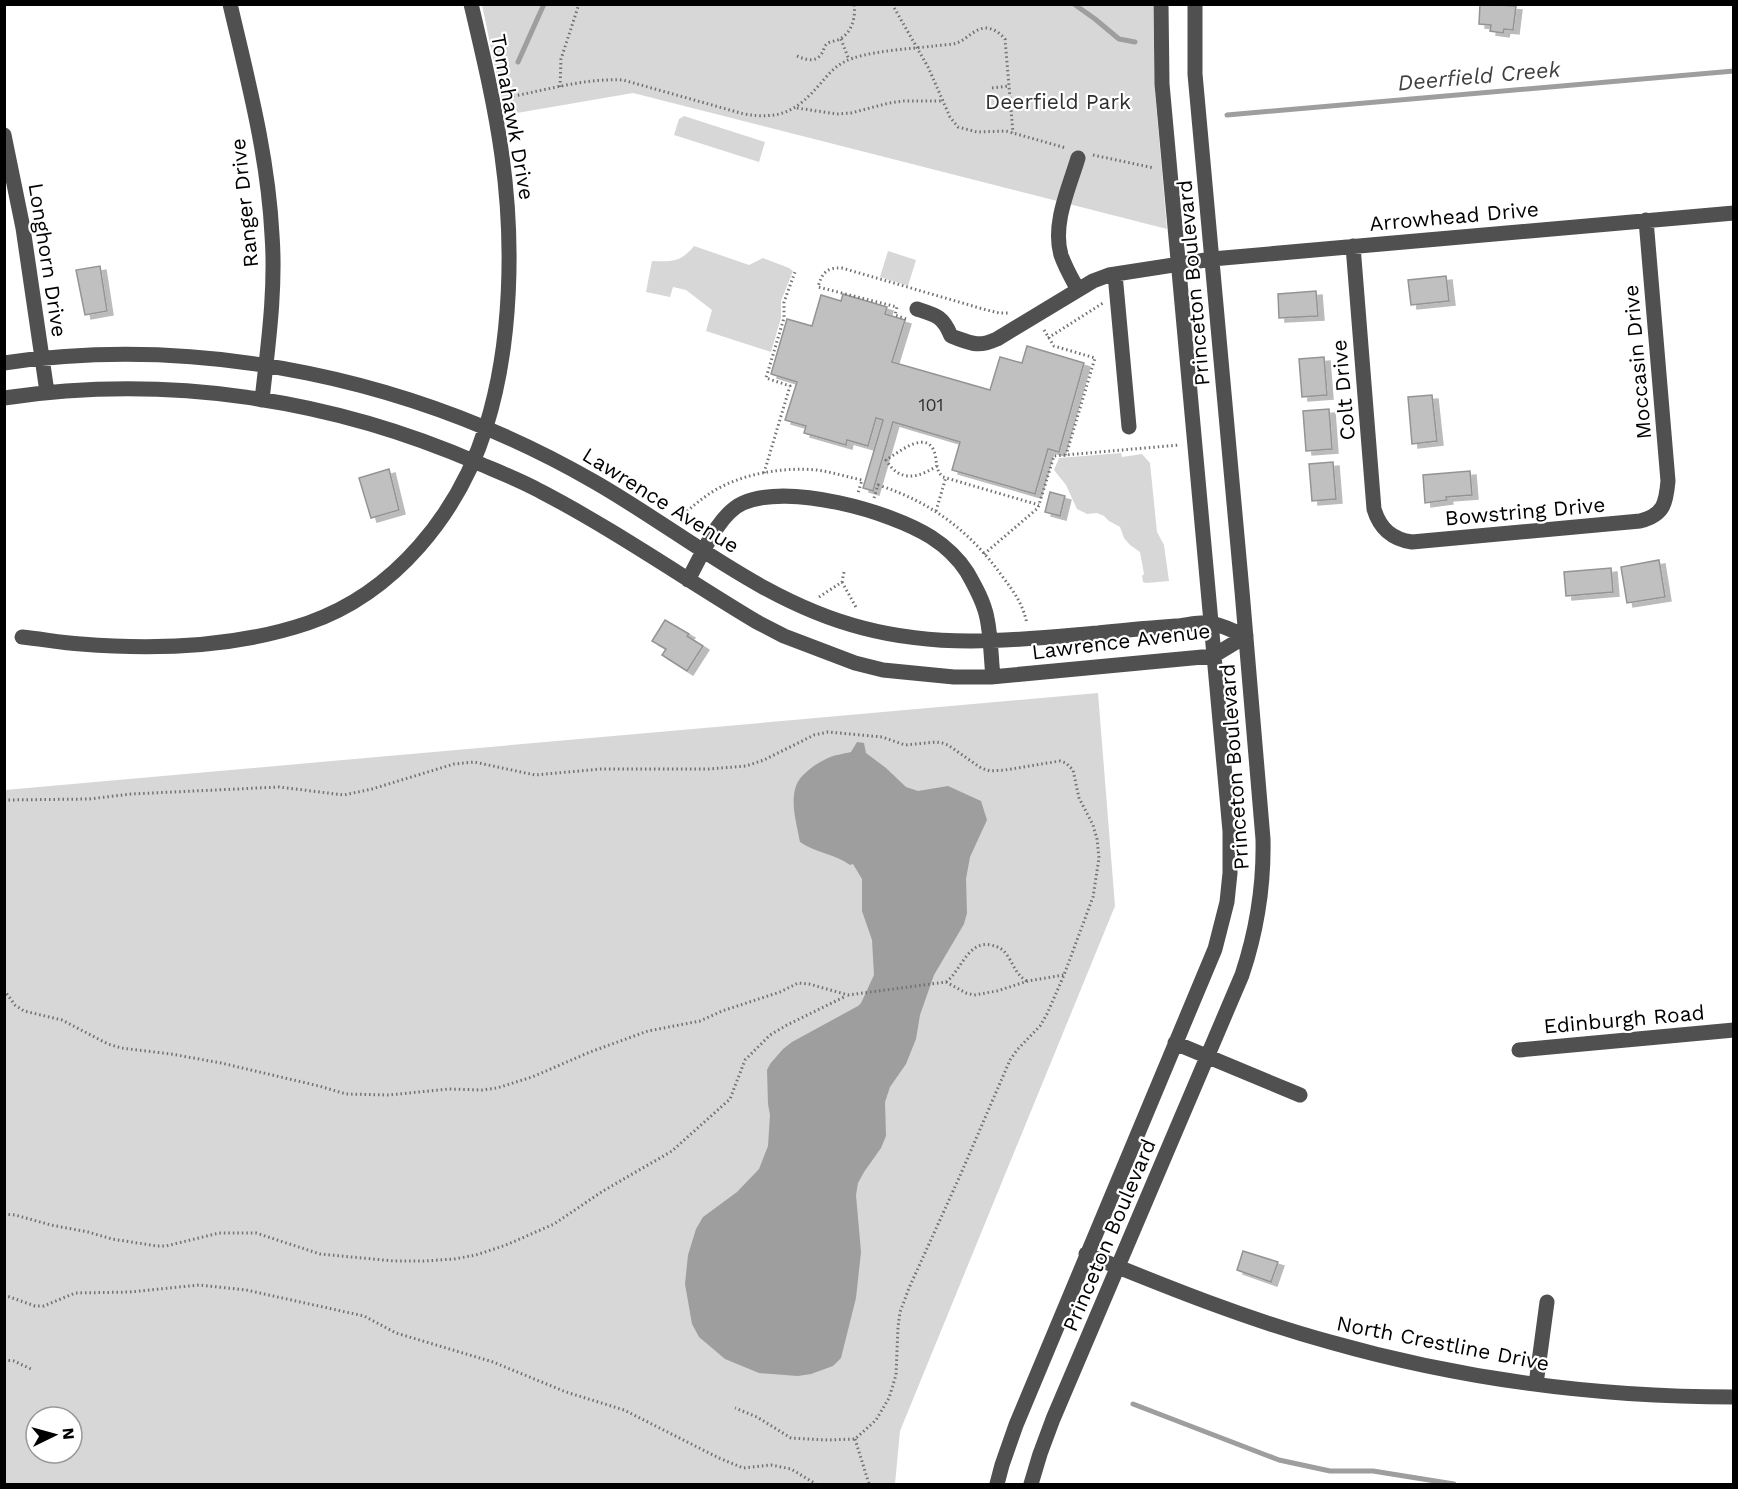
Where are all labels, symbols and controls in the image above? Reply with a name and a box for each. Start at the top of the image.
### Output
street label: Tomahawk Drive [486,32,540,202]
water label: Deerfield Creek [1397,56,1562,96]
park label: Deerfield Park [985,89,1131,114]
street label: Ranger Drive [225,137,263,269]
street label: Princeton Boulevard [1172,179,1214,387]
street label: Longhorn Drive [23,181,73,339]
street label: Arrowhead Drive [1368,196,1540,236]
street label: Moccasin Drive [1618,284,1656,440]
street label: Colt Drive [1326,339,1360,441]
house number: 101 [918,394,944,415]
street label: Lawrence Avenue [578,442,744,558]
street label: Bowstring Drive [1444,492,1606,530]
street label: Lawrence Avenue [1030,618,1212,664]
street label: Princeton Boulevard [1214,663,1254,871]
street label: Edinburgh Road [1542,1000,1706,1038]
street label: Princeton Boulevard [1057,1135,1161,1335]
street label: North Crestline Drive [1335,1310,1551,1376]
north arrow [24,1405,84,1465]
text: N [58,1427,78,1440]

